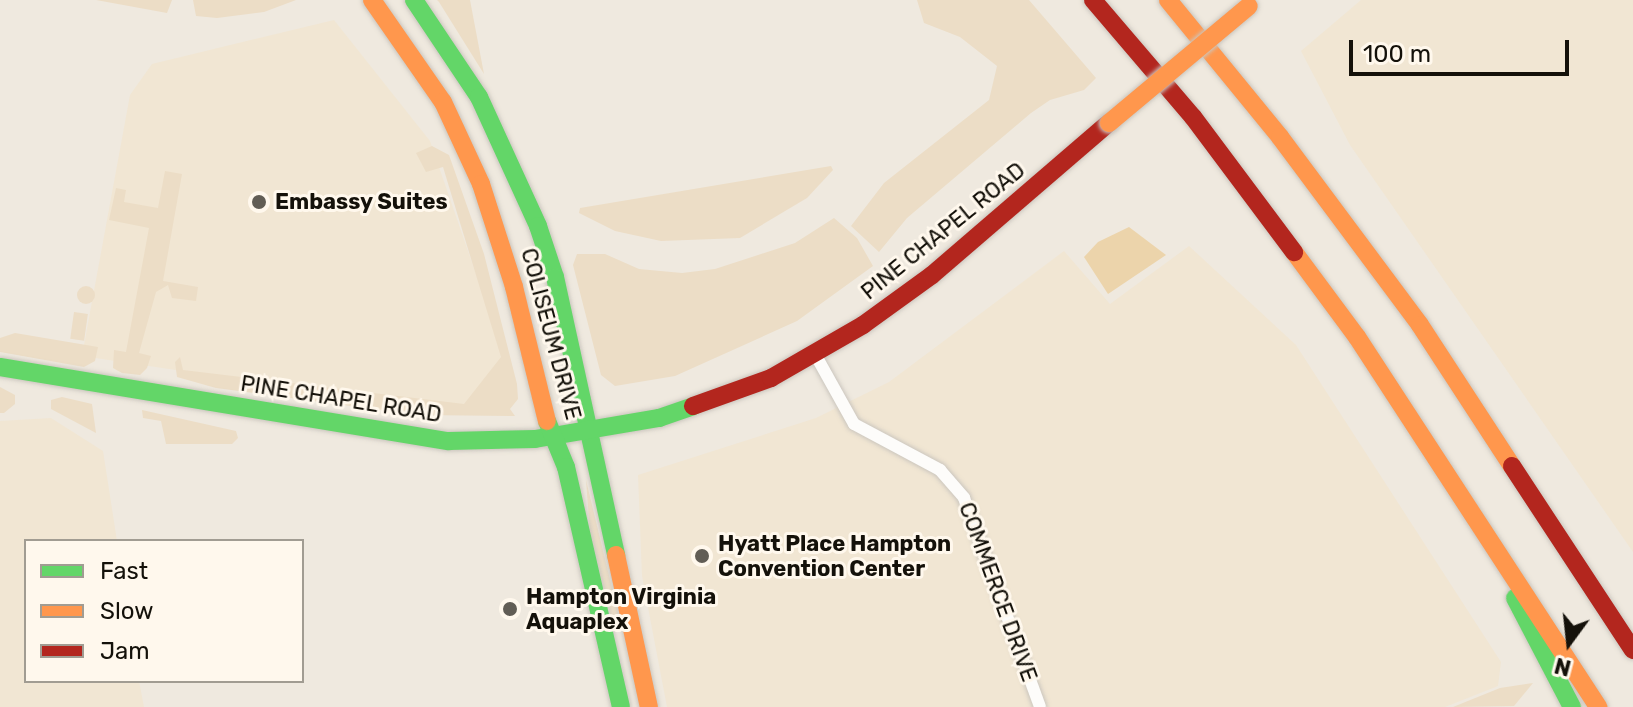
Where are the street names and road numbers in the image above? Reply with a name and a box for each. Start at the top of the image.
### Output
street label: PINE CHAPEL ROAD [856,157,1030,305]
street label: COLISEUM DRIVE [515,245,587,423]
street label: PINE CHAPEL ROAD [239,370,443,428]
street label: COMMERCE DRIVE [953,499,1043,685]

